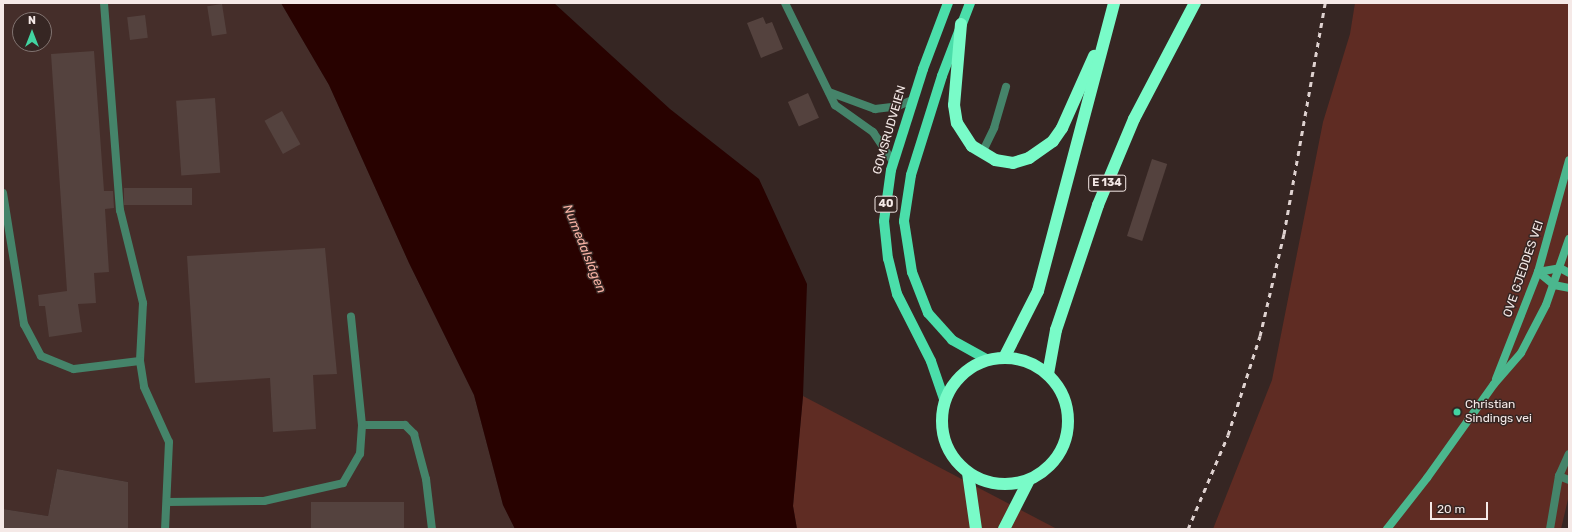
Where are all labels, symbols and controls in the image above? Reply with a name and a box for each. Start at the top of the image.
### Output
north arrow [12,12,52,52]
text: N [28,14,36,27]
street label: GOMSRUDVEIEN [870,84,910,176]
road number: E 134 [1088,174,1126,192]
road number: 40 [874,195,898,213]
water label: Numedalslågen [559,202,609,296]
street label: OVE GJEDDES VEI [1501,219,1547,319]
place label: Christian Sindings vei [1465,398,1532,426]
marker: Christian Sindings vei [1452,407,1462,417]
scale bar [1432,494,1490,520]
text: 20 m [1437,502,1465,516]

